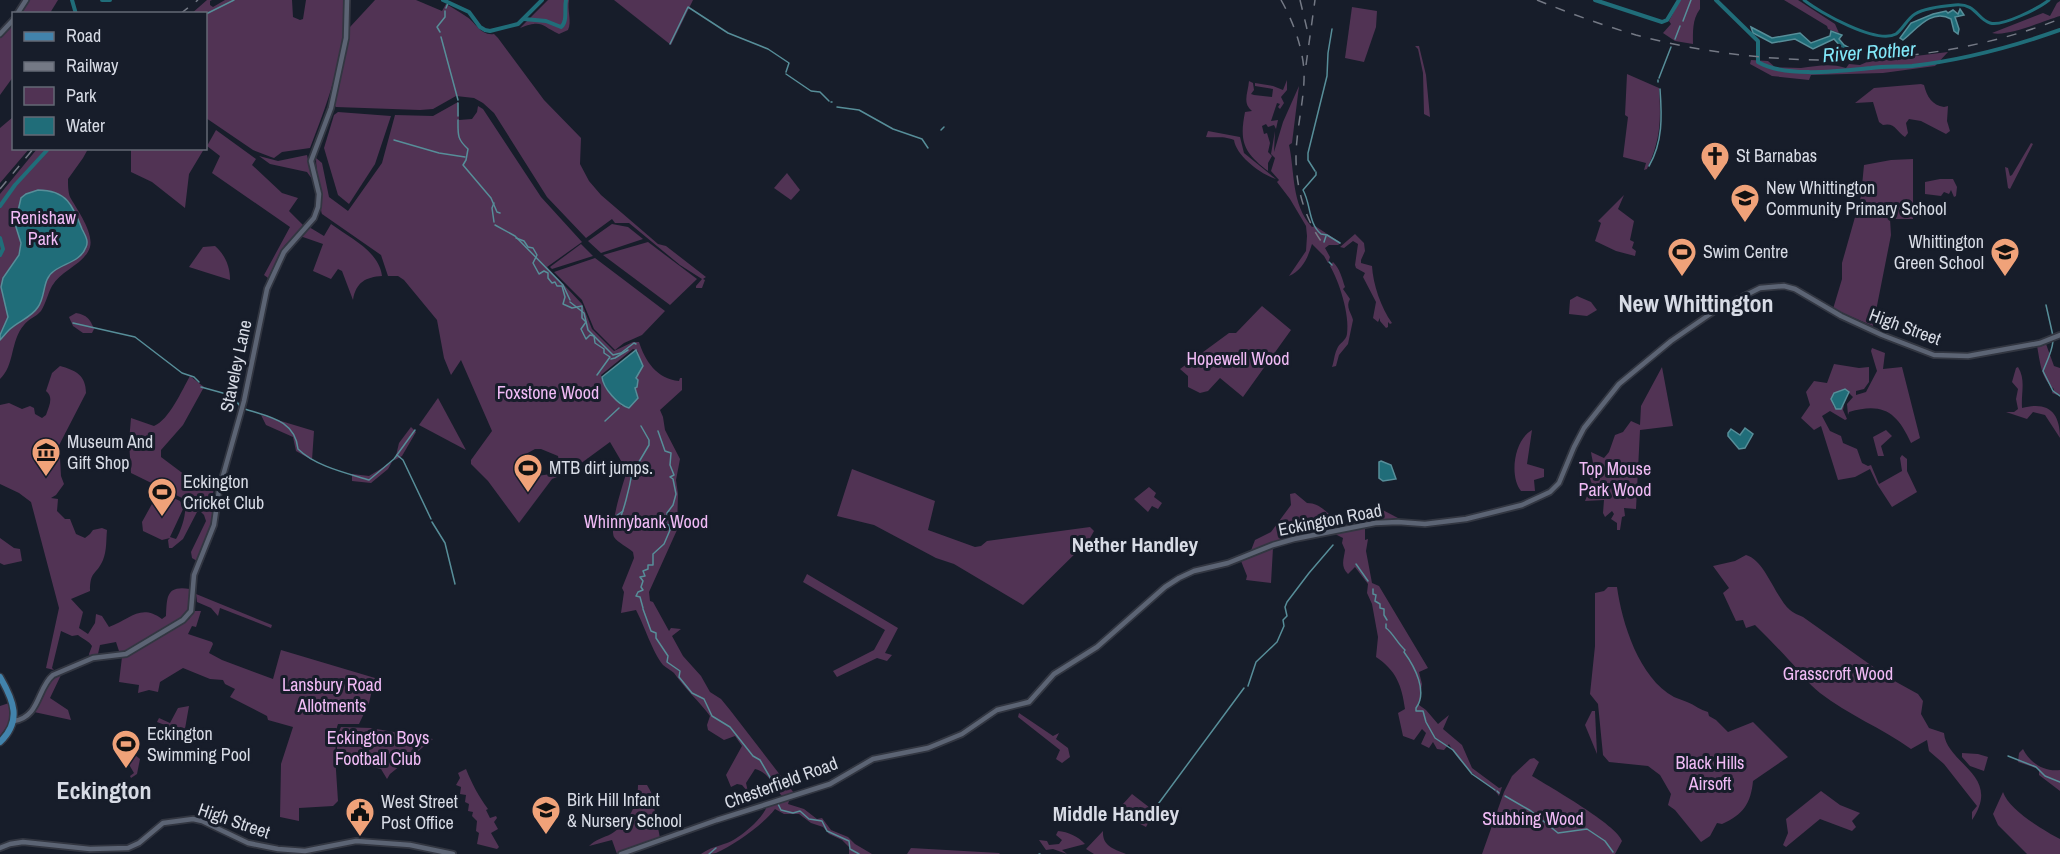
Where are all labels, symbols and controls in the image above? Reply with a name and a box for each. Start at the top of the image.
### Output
legend [12,12,207,150]
text: Road [66,23,101,48]
water label: River Rother [1822,35,1917,68]
text: Railway [66,53,119,78]
text: Park [66,83,97,108]
text: Water [66,113,105,138]
church icon: St Barnabas [1699,140,1731,182]
place label: St Barnabas [1736,143,1817,168]
place label: New Whittington Community Primary School [1766,175,1946,221]
school or university icon: New Whittington Community Primary School [1729,182,1761,224]
park label: Renishaw Park [10,205,76,251]
place label: Whittington Green School [1894,229,1984,275]
sports icon: Swim Centre [1666,236,1698,278]
school or university icon: Whittington Green School [1989,236,2021,278]
place label: Swim Centre [1703,239,1788,264]
district label: New Whittington [1618,287,1774,319]
street label: High Street [1866,302,1945,351]
street label: Staveley Lane [214,318,257,414]
park label: Hopewell Wood [1186,346,1290,371]
park label: Foxstone Wood [497,380,599,405]
place label: Museum And Gift Shop [67,429,153,475]
museum icon: Museum And Gift Shop [30,436,62,478]
sports icon: MTB dirt jumps. [512,452,544,494]
place label: MTB dirt jumps. [549,455,653,480]
park label: Top Mouse Park Wood [1579,456,1651,502]
place label: Eckington Cricket Club [183,469,264,515]
sports icon: Eckington Cricket Club [146,476,178,518]
street label: Eckington Road [1276,497,1384,542]
park label: Whinnybank Wood [584,509,708,534]
district label: Nether Handley [1072,530,1199,559]
park label: Grasscroft Wood [1783,661,1893,686]
park label: Lansbury Road Allotments [282,672,382,718]
place label: Eckington Swimming Pool [147,721,250,767]
park label: Eckington Boys Football Club [327,725,429,771]
sports icon: Eckington Swimming Pool [110,728,142,770]
street label: Chesterfield Road [721,750,841,815]
park label: Black Hills Airsoft [1676,750,1744,796]
district label: Eckington [56,774,152,806]
place label: Birk Hill Infant & Nursery School [567,787,682,833]
place label: West Street Post Office [381,789,458,835]
school or university icon: Birk Hill Infant & Nursery School [530,794,562,836]
public building icon: West Street Post Office [344,796,376,838]
street label: High Street [195,797,274,845]
district label: Middle Handley [1053,799,1180,828]
park label: Stubbing Wood [1482,806,1584,831]

